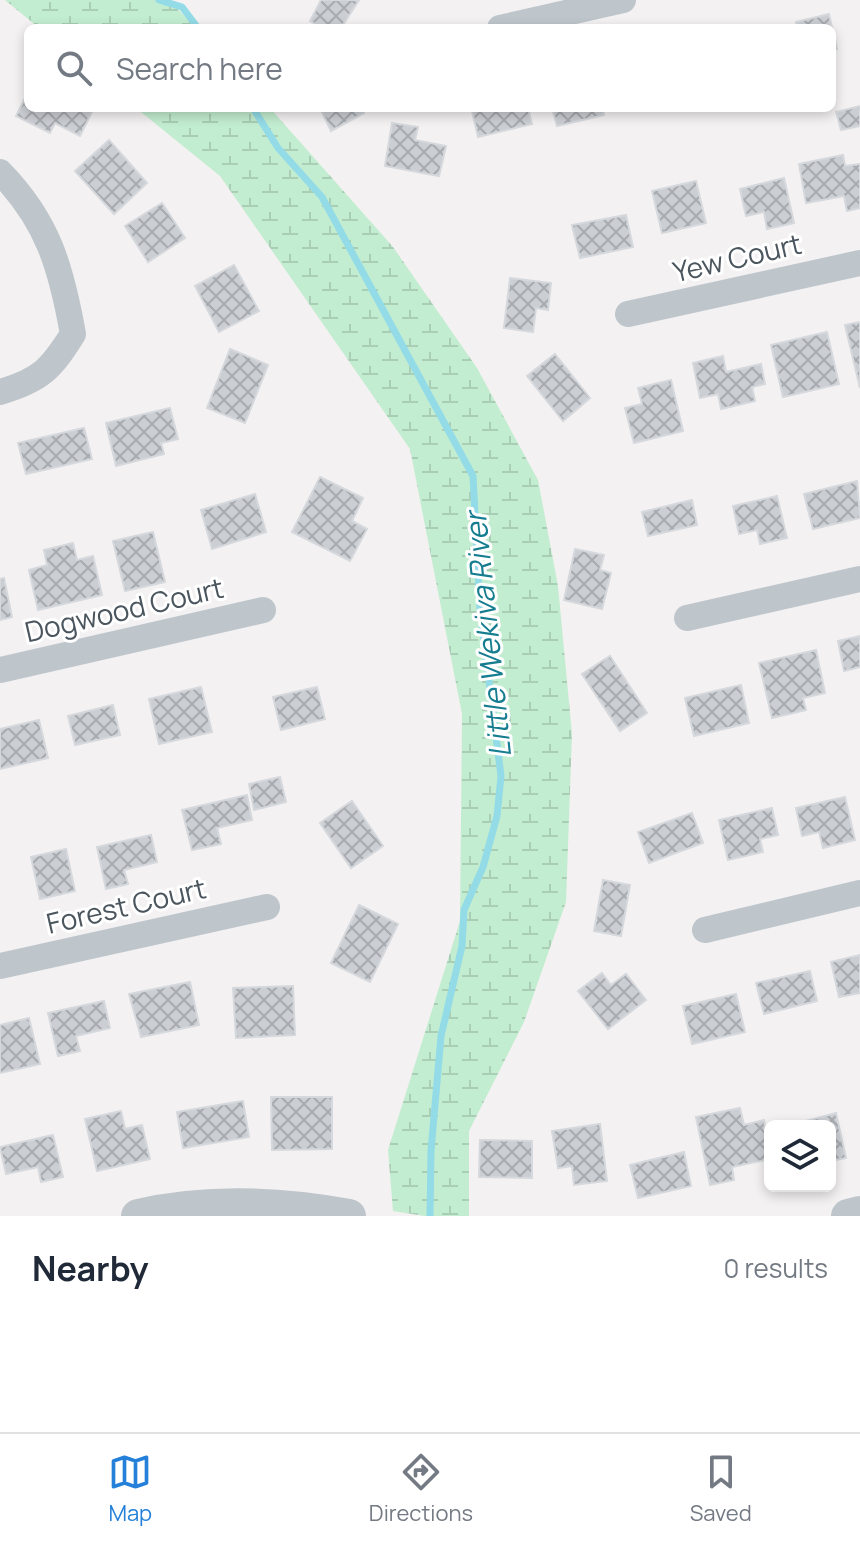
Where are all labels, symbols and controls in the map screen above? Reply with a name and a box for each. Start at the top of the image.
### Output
search box [24,24,836,112]
icon: search [52,46,96,90]
text: Search here [116,48,283,89]
street label: Yew Court [669,224,805,290]
water label: Little Wekiva River [453,506,520,760]
street label: Dogwood Court [21,568,227,650]
street label: Forest Court [43,868,209,942]
map controls [764,1120,836,1192]
button: layers [764,1120,836,1192]
text: Nearby [32,1245,148,1291]
text: 0 results [723,1250,828,1286]
tab: Map [108,1450,152,1528]
tab: Directions [369,1450,473,1528]
tab: Saved [690,1450,752,1528]

